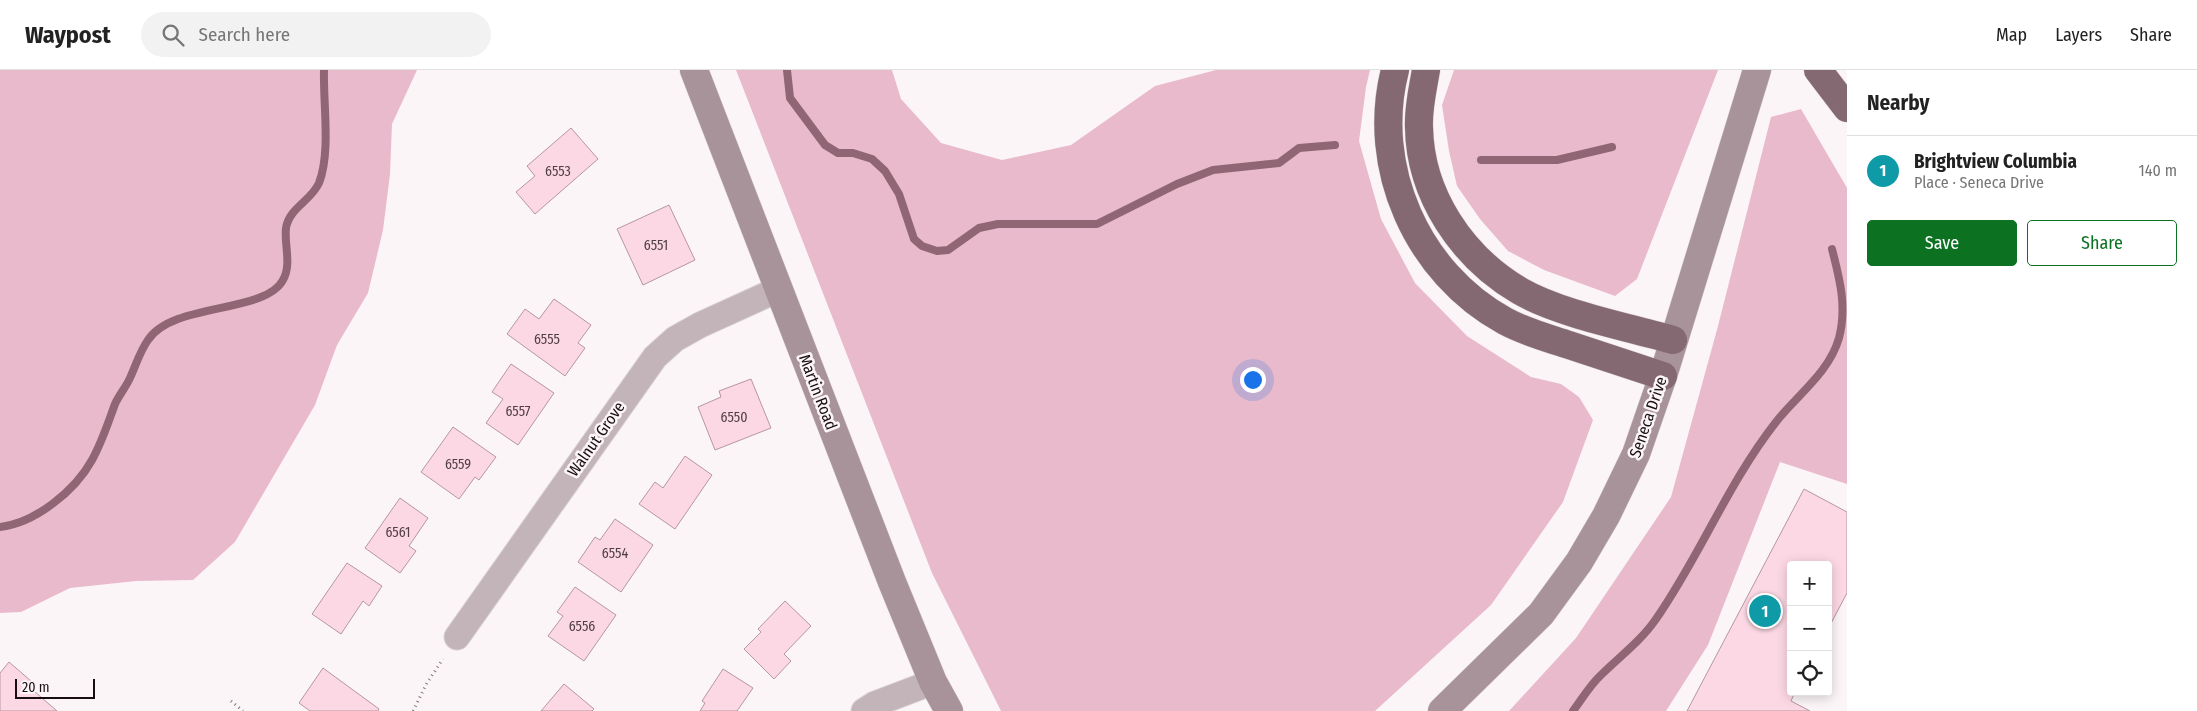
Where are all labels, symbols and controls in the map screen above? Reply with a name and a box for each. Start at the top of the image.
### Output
search box [141,12,491,57]
text: Waypost [25,21,111,49]
icon: search [159,21,187,49]
text: Search here [199,23,290,46]
text: Map [1996,24,2027,46]
text: Layers [2055,24,2102,46]
text: Share [2130,24,2172,46]
text: Nearby [1867,90,1929,116]
text: Brightview Columbia [1914,150,2077,173]
text: 1 [1880,161,1886,180]
text: 140 m [2139,161,2177,180]
house number: 6553 [545,163,571,180]
text: Place · Seneca Drive [1914,173,2044,192]
button: Save [1867,220,2017,266]
button: Share [2027,220,2177,266]
house number: 6551 [644,237,668,254]
house number: 6555 [534,331,560,348]
street label: Martin Road [795,352,841,432]
your location [1240,367,1266,393]
street label: Seneca Drive [1625,374,1671,460]
street label: Walnut Grove [563,398,629,480]
house number: 6557 [505,403,531,420]
house number: 6550 [721,409,747,426]
house number: 6559 [445,456,471,473]
house number: 6561 [385,524,411,541]
house number: 6554 [602,545,628,562]
map controls [1787,561,1832,696]
button: + [1787,561,1832,606]
pin: 1 [1749,592,1781,630]
button: − [1787,606,1832,651]
house number: 6556 [569,618,595,635]
button: locate [1787,651,1832,696]
scale bar [15,676,95,699]
text: 20 m [22,679,50,696]

